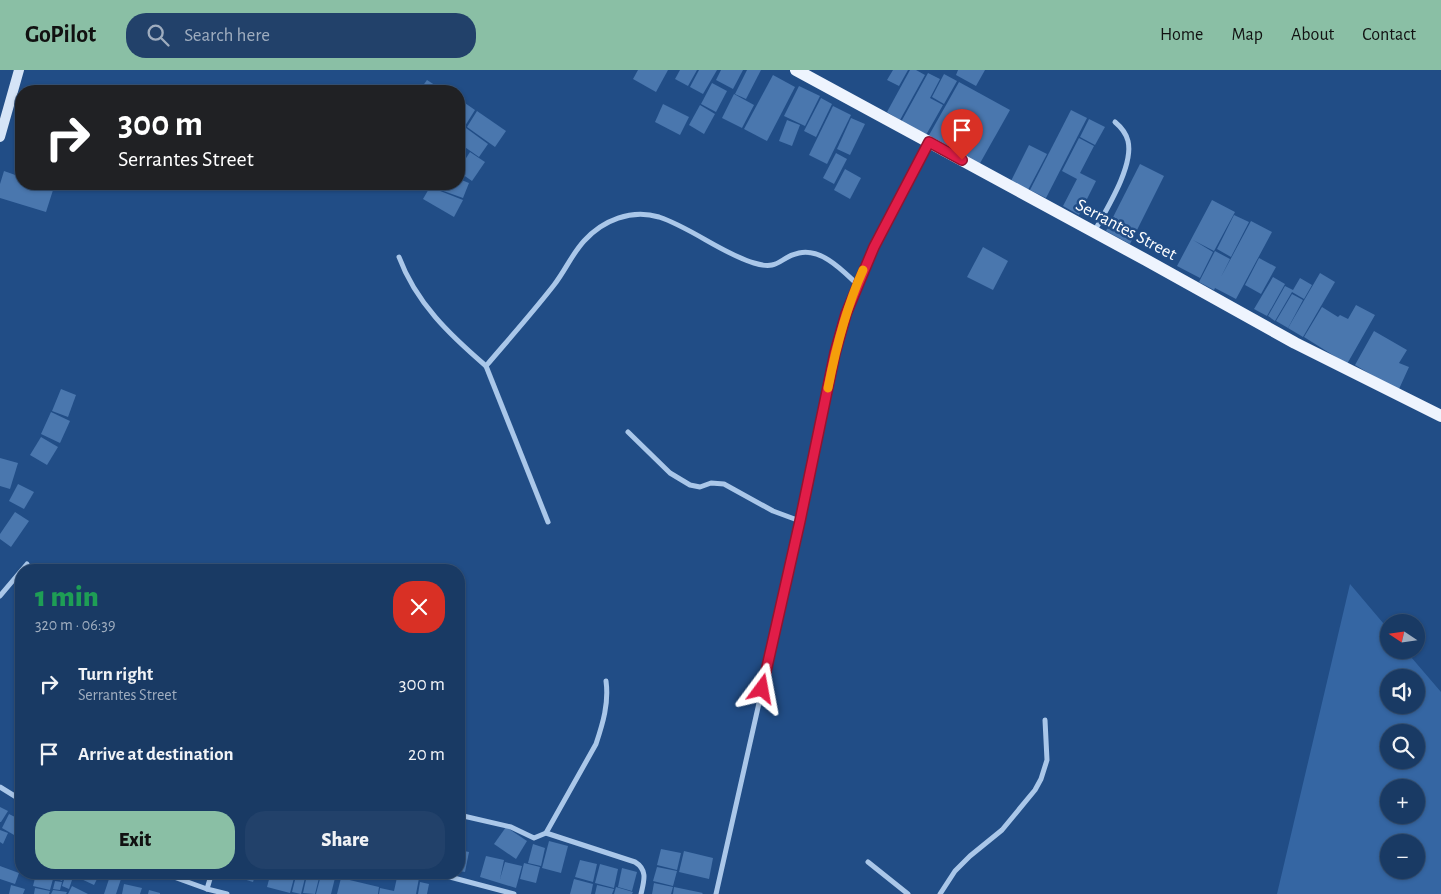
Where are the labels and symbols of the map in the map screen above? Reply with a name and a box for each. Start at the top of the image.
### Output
pin [941,109,983,160]
street label: Serrantes Street [1073,196,1179,264]
north arrow [1380,614,1425,659]
position arrow [735,662,787,714]

